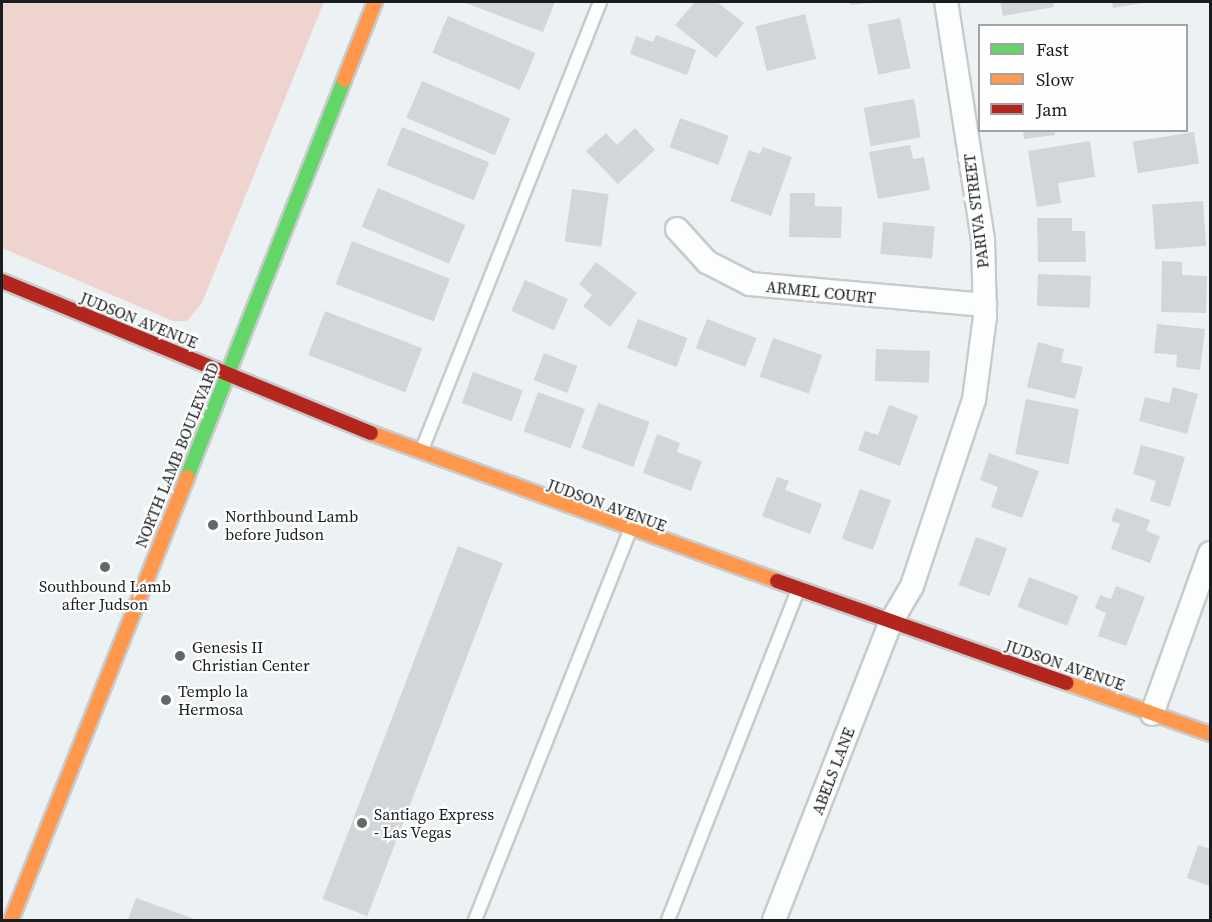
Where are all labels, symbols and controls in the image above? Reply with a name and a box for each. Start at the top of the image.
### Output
legend [978,24,1188,132]
text: Fast [1036,37,1069,62]
text: Slow [1036,67,1074,92]
text: Jam [1036,97,1068,122]
street label: PARIVA STREET [959,152,993,270]
street label: ARMEL COURT [765,277,877,307]
street label: JUDSON AVENUE [77,288,201,352]
street label: NORTH LAMB BOULEVARD [131,359,223,551]
street label: JUDSON AVENUE [545,475,669,535]
place label: Northbound Lamb before Judson [225,506,358,544]
marker: Northbound Lamb before Judson [206,518,220,532]
marker: Southbound Lamb after Judson [98,560,112,574]
place label: Southbound Lamb after Judson [39,576,171,614]
street label: JUDSON AVENUE [1003,636,1127,694]
place label: Genesis II Christian Center [192,637,310,675]
marker: Genesis II Christian Center [173,649,187,663]
place label: Templo la Hermosa [178,681,248,719]
marker: Templo la Hermosa [159,693,173,707]
street label: ABELS LANE [808,725,858,817]
place label: Santiago Express - Las Vegas [374,804,494,842]
marker: Santiago Express - Las Vegas [355,816,369,830]

